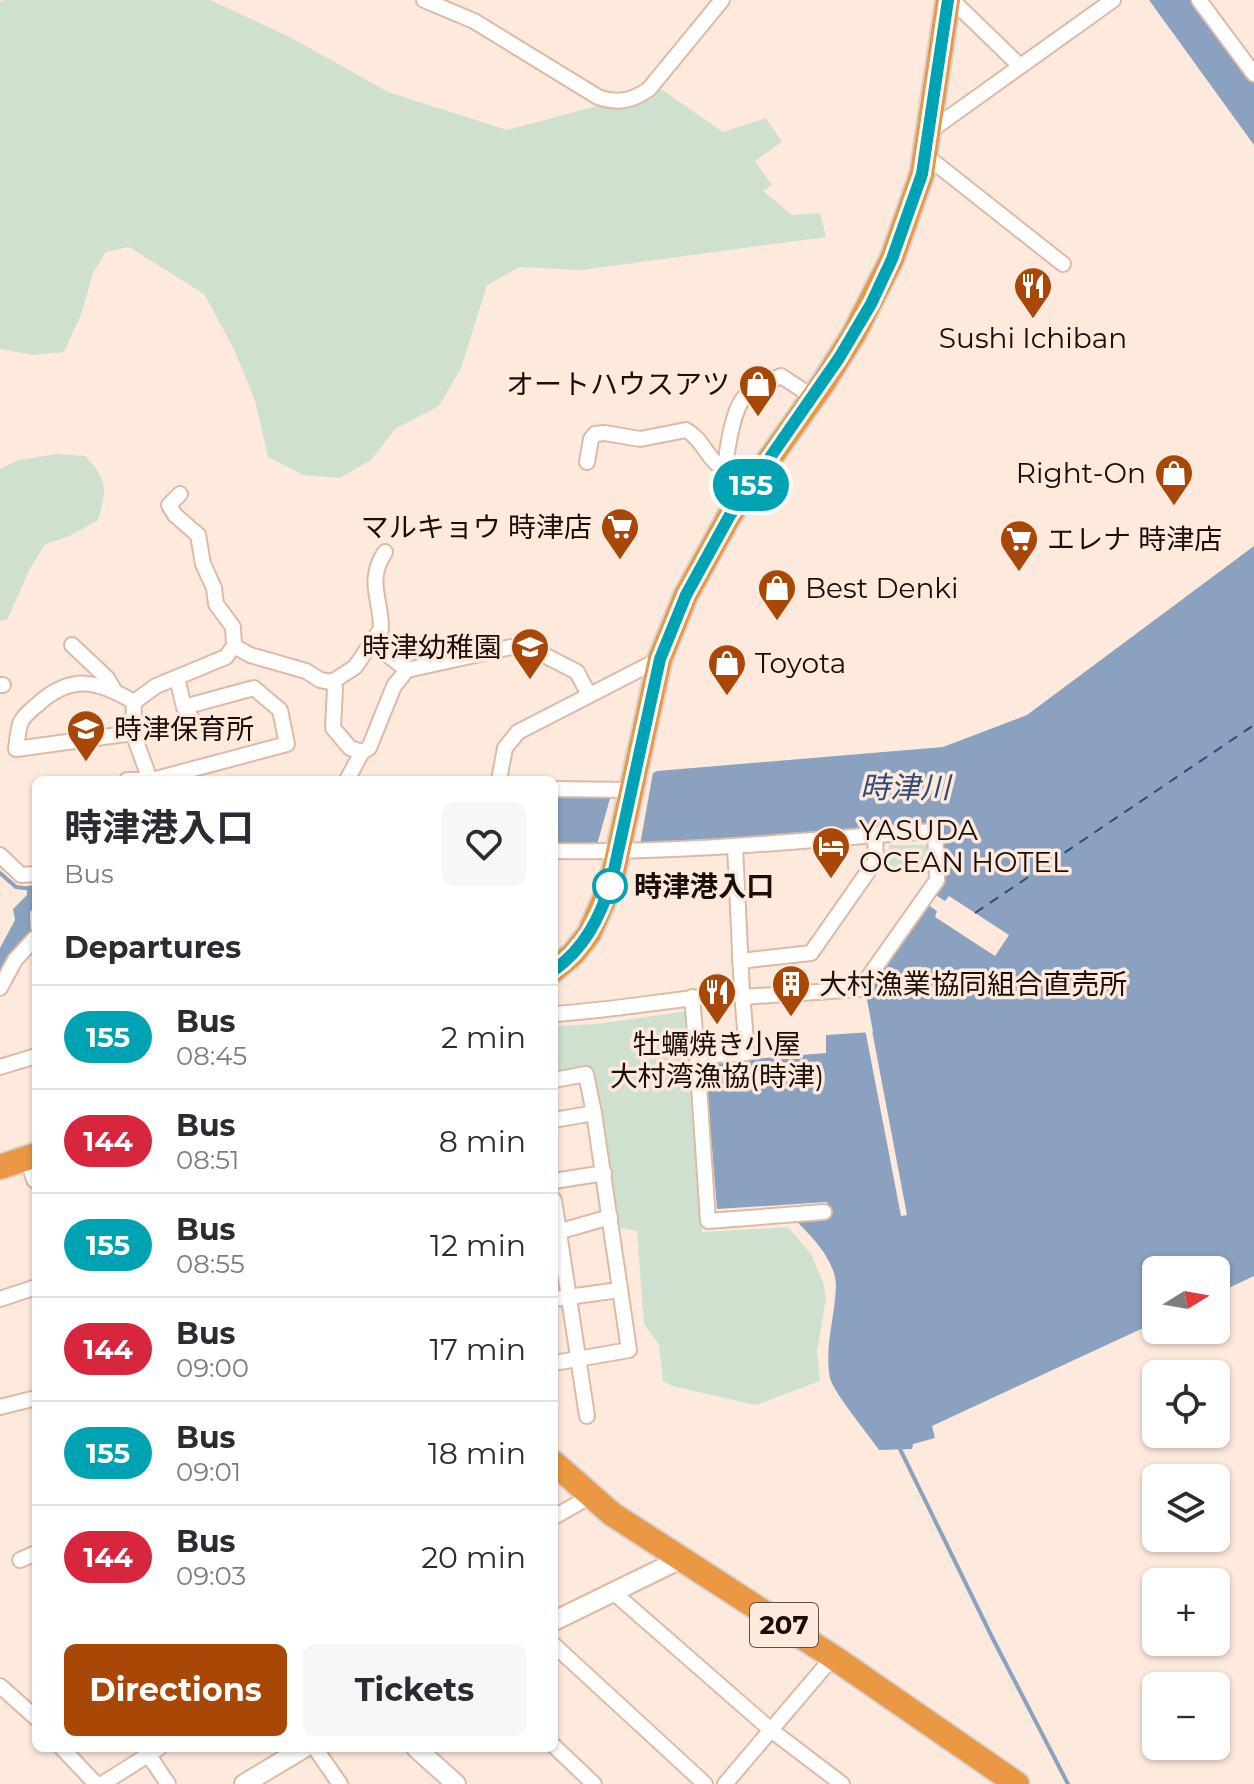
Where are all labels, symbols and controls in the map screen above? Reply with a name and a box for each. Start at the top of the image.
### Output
restaurant icon: Sushi Ichiban [1012,265,1054,320]
place label: Sushi Ichiban [939,321,1127,355]
shop icon: オートハウスアツ [737,363,779,418]
place label: オートハウスアツ [506,367,730,401]
shop icon: Right-On [1153,452,1195,507]
place label: Right-On [1016,456,1146,490]
line badge: 155 [705,459,797,511]
text: 155 [729,468,773,502]
supermarket icon: マルキョウ 時津店 [599,506,641,561]
place label: マルキョウ 時津店 [361,510,592,544]
supermarket icon: エレナ 時津店 [998,518,1040,573]
place label: エレナ 時津店 [1047,522,1222,556]
shop icon: Best Denki [756,567,798,622]
place label: Best Denki [805,571,959,605]
school or university icon: 時津幼稚園 [509,626,551,681]
place label: 時津幼稚園 [362,630,502,664]
shop icon: Toyota [706,642,748,697]
place label: Toyota [755,646,846,680]
school or university icon: 時津保育所 [65,708,107,763]
place label: 時津保育所 [114,712,254,746]
water label: 時津川 [860,769,953,806]
button: heart [442,802,526,886]
text: 時津港入口 [64,804,254,851]
place label: YASUDA OCEAN HOTEL [859,813,1069,879]
hotel icon: YASUDA OCEAN HOTEL [810,825,852,880]
text: Bus [64,858,114,890]
marker: 時津港入口 [593,869,627,903]
place label: 時津港入口 [634,869,774,903]
text: Departures [64,929,241,966]
building icon: 大村漁業協同組合直売所 [770,963,812,1018]
place label: 大村漁業協同組合直売所 [819,967,1127,1001]
restaurant icon: 牡蠣焼き小屋 大村湾漁協(時津) [696,971,738,1026]
text: Bus [176,1003,236,1040]
text: 2 min [441,1019,526,1056]
text: 155 [86,1020,130,1054]
place label: 牡蠣焼き小屋 大村湾漁協(時津) [610,1027,824,1093]
text: 08:45 [176,1040,247,1072]
text: Bus [176,1107,236,1144]
text: 8 min [439,1123,526,1160]
text: 144 [83,1124,133,1158]
text: 08:51 [176,1144,239,1176]
text: Bus [176,1211,236,1248]
text: 12 min [430,1227,526,1264]
text: 155 [86,1228,130,1262]
text: 08:55 [176,1248,245,1280]
north arrow [1142,1256,1230,1344]
map controls [1142,1256,1230,1760]
text: Bus [176,1315,236,1352]
text: 17 min [429,1331,526,1368]
text: 144 [83,1332,133,1366]
text: 09:00 [176,1352,249,1384]
button: locate [1142,1360,1230,1448]
text: Bus [176,1419,236,1456]
text: 18 min [428,1435,526,1472]
text: 155 [86,1436,130,1470]
text: 09:01 [176,1456,241,1488]
button: layers [1142,1464,1230,1552]
text: Bus [176,1523,236,1560]
text: 20 min [421,1539,526,1576]
text: 144 [83,1540,133,1574]
text: 09:03 [176,1560,246,1592]
button: + [1142,1568,1230,1656]
road number: 207 [750,1603,818,1647]
button: Directions [64,1644,287,1736]
button: Tickets [303,1644,526,1736]
button: − [1142,1672,1230,1760]

